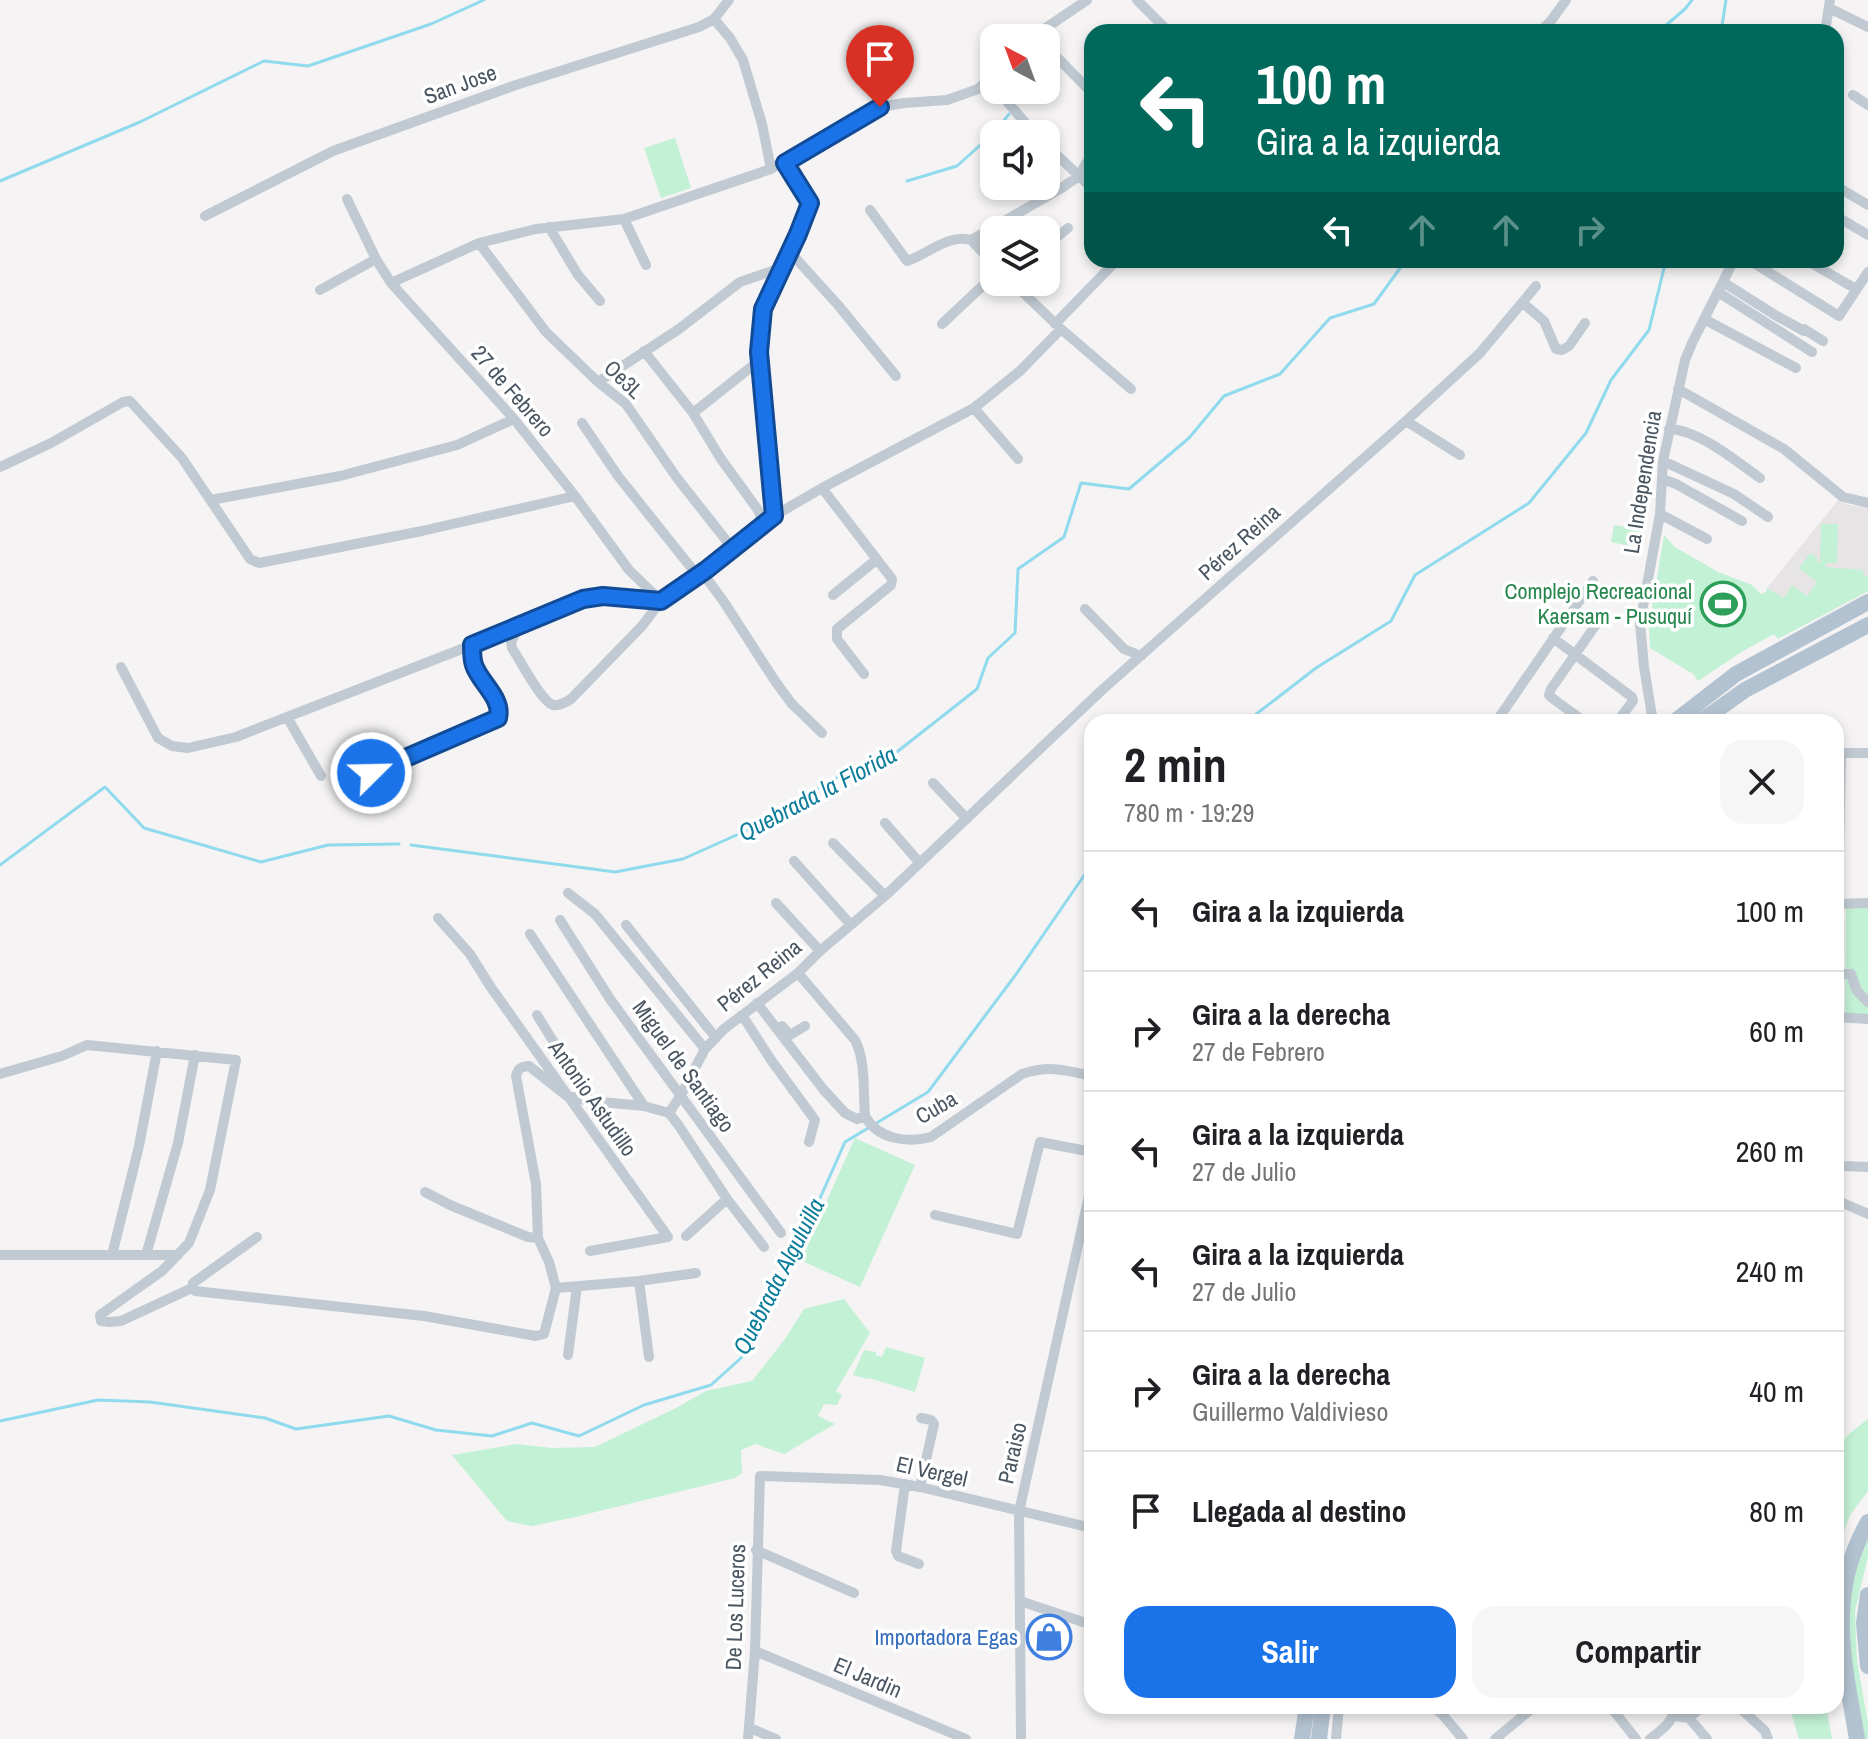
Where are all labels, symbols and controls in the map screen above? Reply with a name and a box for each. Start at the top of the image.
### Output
north arrow [980,24,1060,104]
map controls [980,24,1060,296]
pin [846,25,914,107]
icon: arrive [858,37,902,81]
text: 100 m [1256,46,1386,121]
icon: left [1124,56,1228,160]
street label: San Jose [420,57,500,111]
text: Gira a la izquierda [1256,118,1501,166]
button: sound [980,120,1060,200]
icon: left [1316,208,1360,252]
icon: ahead [1400,208,1444,252]
icon: ahead [1484,208,1528,252]
icon: right [1568,208,1612,252]
button: layers [980,216,1060,296]
street label: 27 de Febrero [465,339,561,443]
street label: Oe3L [598,353,650,405]
street label: La Independencia [1616,408,1668,556]
street label: Pérez Reina [1192,497,1286,587]
place label: Complejo Recreacional Kaersam - Pusuquí [1505,576,1693,631]
sports icon: Complejo Recreacional Kaersam - Pusuquí [1699,580,1747,628]
position arrow [329,731,413,815]
text: 2 min [1124,732,1227,797]
water label: Quebrada la Florida [732,738,902,848]
button: close [1720,740,1804,824]
text: 780 m · 19:29 [1124,795,1254,830]
icon: left [1124,889,1168,933]
text: Gira a la izquierda [1192,891,1404,931]
text: 100 m [1736,891,1804,931]
street label: Pérez Reina [711,932,807,1018]
street label: Miguel de Santiago [626,994,742,1138]
text: Gira a la derecha [1192,994,1390,1034]
icon: right [1124,1009,1168,1053]
text: 60 m [1749,1011,1804,1051]
street label: Antonio Astudillo [541,1033,644,1162]
text: 27 de Febrero [1192,1034,1325,1069]
street label: Cuba [910,1083,962,1131]
text: Gira a la izquierda [1192,1114,1404,1154]
icon: left [1124,1129,1168,1173]
text: 260 m [1736,1131,1804,1171]
text: 27 de Julio [1192,1154,1296,1189]
water label: Quebrada Alguluilla [725,1192,831,1360]
text: Gira a la izquierda [1192,1234,1404,1274]
icon: left [1124,1249,1168,1293]
text: 240 m [1736,1251,1804,1291]
text: 27 de Julio [1192,1274,1296,1309]
text: Gira a la derecha [1192,1354,1390,1394]
icon: right [1124,1369,1168,1413]
text: 40 m [1749,1371,1804,1411]
text: Guillermo Valdivieso [1192,1394,1388,1429]
street label: Paraiso [990,1419,1034,1487]
street label: El Vergel [893,1448,971,1494]
icon: arrive [1124,1489,1168,1533]
text: Llegada al destino [1192,1491,1407,1531]
text: 80 m [1749,1491,1804,1531]
street label: De Los Luceros [718,1543,752,1671]
button: Salir [1124,1606,1456,1698]
button: Compartir [1472,1606,1804,1698]
shop icon: Importadora Egas [1025,1613,1073,1661]
place label: Importadora Egas [875,1622,1018,1652]
street label: El Jardin [829,1649,907,1705]

